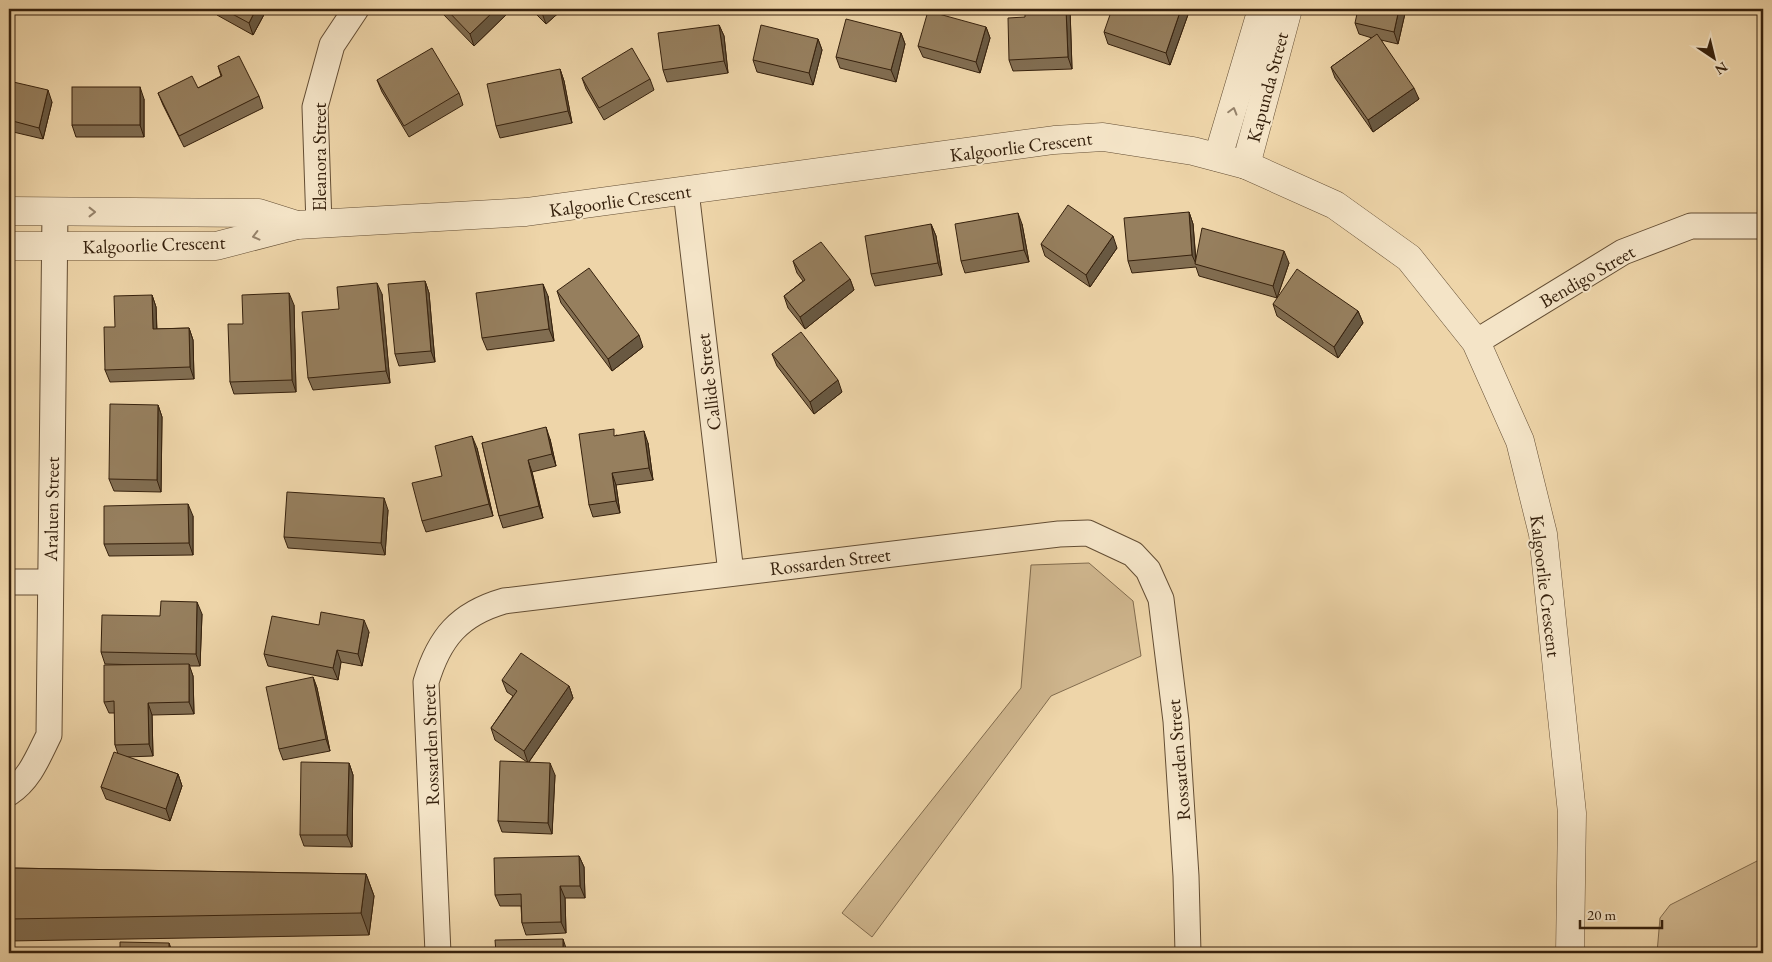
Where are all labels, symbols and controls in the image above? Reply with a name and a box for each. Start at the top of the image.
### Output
street label: Kapunda Street [1241,29,1294,145]
north arrow [1690,32,1740,82]
text: N [1711,58,1731,80]
street label: Eleanora Street [307,102,332,212]
one-way arrow [1227,107,1237,115]
street label: Kalgoorlie Crescent [949,125,1094,168]
street label: Kalgoorlie Crescent [547,178,693,223]
one-way arrow [89,207,97,217]
street label: Kalgoorlie Crescent [82,230,226,259]
one-way arrow [252,230,261,241]
street label: Bendigo Street [1535,239,1639,314]
street label: Callide Street [690,332,727,432]
street label: Araluen Street [38,456,65,563]
street label: Kalgoorlie Crescent [1524,514,1567,659]
street label: Rossarden Street [768,542,892,581]
street label: Rossarden Street [416,684,445,806]
street label: Rossarden Street [1161,698,1196,822]
scale bar [1580,897,1662,929]
text: 20 m [1587,905,1616,924]

